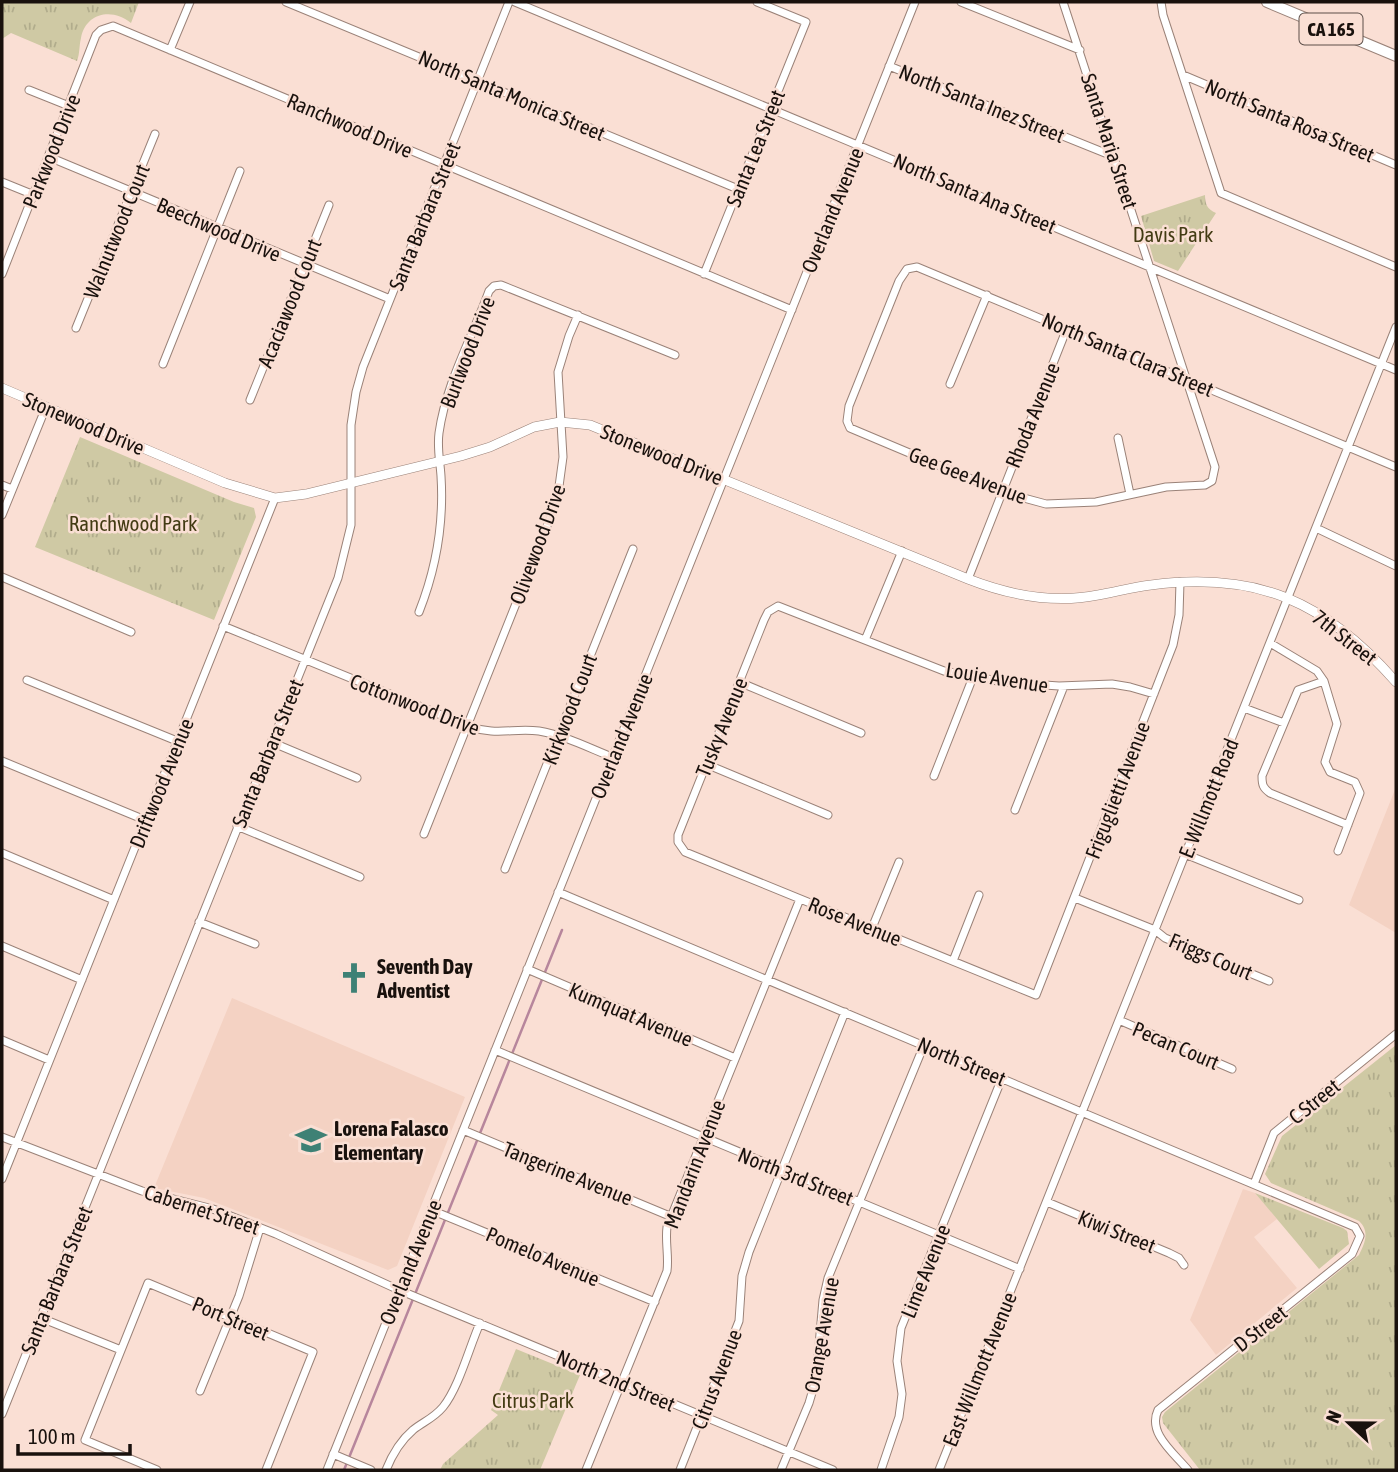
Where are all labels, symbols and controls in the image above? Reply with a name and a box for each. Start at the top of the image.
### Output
road number: CA 165 [1300,14,1362,44]
street label: North Santa Monica Street [415,45,609,145]
street label: North Santa Inez Street [896,59,1068,147]
street label: Santa Maria Street [1077,70,1143,212]
street label: North Santa Rosa Street [1202,74,1378,166]
street label: Santa Lea Street [721,86,789,210]
street label: Ranchwood Drive [284,88,416,162]
street label: Parkwood Drive [17,91,85,211]
street label: Santa Barbara Street [383,138,465,294]
street label: Overland Avenue [796,144,868,276]
street label: North Santa Ana Street [890,148,1060,238]
street label: Walnutwood Court [78,160,154,302]
street label: Beechwood Drive [153,192,285,266]
park label: Davis Park [1133,222,1213,246]
street label: Acaciawood Court [252,235,326,371]
street label: Burlwood Drive [435,293,499,411]
street label: North Santa Clara Street [1039,307,1217,401]
street label: Rhoda Avenue [1000,359,1064,471]
street label: Stonewood Drive [20,387,148,459]
street label: Stonewood Drive [597,419,727,489]
street label: Gee Gee Avenue [906,442,1030,508]
street label: Olivewood Drive [504,481,570,607]
park label: Ranchwood Park [69,511,197,535]
street label: 7th Street [1308,604,1382,670]
street label: Kirkwood Court [537,650,601,768]
street label: Louie Avenue [944,657,1050,697]
street label: Cottonwood Drive [347,668,483,740]
street label: Overland Avenue [585,670,657,802]
street label: Tusky Avenue [690,674,752,780]
street label: Santa Barbara Street [226,675,308,831]
street label: Driftwood Avenue [124,715,198,851]
street label: Friguglietti Avenue [1080,718,1154,862]
street label: E. Willmott Road [1173,735,1243,861]
street label: Rose Avenue [805,891,905,951]
street label: Friggs Court [1166,928,1256,984]
place label: Seventh Day Adventist [376,954,473,1002]
church icon: Seventh Day Adventist [337,961,371,995]
street label: Kumquat Avenue [565,977,697,1051]
street label: Pecan Court [1129,1016,1223,1074]
street label: North Street [914,1032,1010,1090]
street label: C Street [1284,1073,1344,1129]
street label: Mandarin Avenue [658,1096,730,1232]
place label: Lorena Falasco Elementary [334,1116,449,1164]
school or university icon: Lorena Falasco Elementary [294,1123,328,1157]
street label: Tangerine Avenue [500,1136,636,1210]
street label: North 3rd Street [735,1142,857,1210]
street label: Cabernet Street [141,1179,263,1239]
street label: Overland Avenue [374,1196,446,1328]
street label: Santa Barbara Street [15,1202,97,1358]
street label: Kiwi Street [1075,1205,1159,1257]
street label: Pomelo Avenue [483,1221,603,1291]
street label: Lime Avenue [895,1221,955,1321]
street label: Orange Avenue [799,1275,843,1395]
street label: East Willmott Avenue [937,1288,1021,1450]
street label: Port Street [189,1291,273,1345]
street label: D Street [1229,1300,1291,1356]
street label: Citrus Avenue [686,1326,746,1432]
street label: North 2nd Street [553,1344,679,1416]
park label: Citrus Park [492,1388,574,1412]
north arrow [1314,1388,1384,1458]
text: N [1321,1407,1346,1426]
scale bar [18,1412,130,1456]
text: 100 m [28,1424,76,1448]

